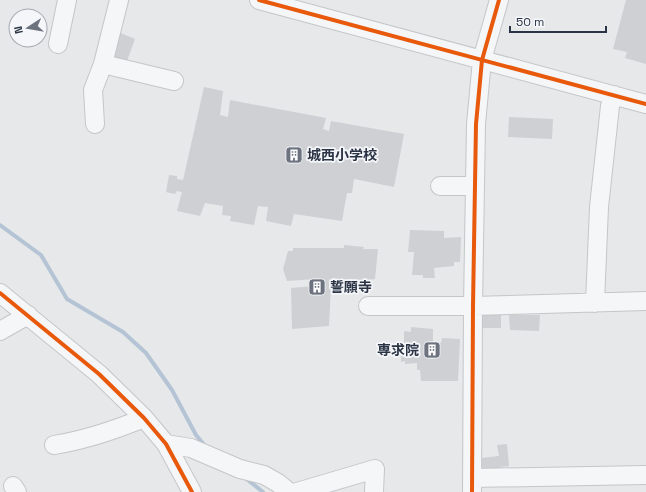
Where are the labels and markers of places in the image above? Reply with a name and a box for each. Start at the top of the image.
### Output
building icon: 城西小学校 [284,145,304,165]
place label: 城西小学校 [307,146,377,164]
building icon: 誓願寺 [307,277,327,297]
place label: 誓願寺 [330,278,372,296]
building icon: 専求院 [422,340,442,360]
place label: 専求院 [377,341,419,359]

